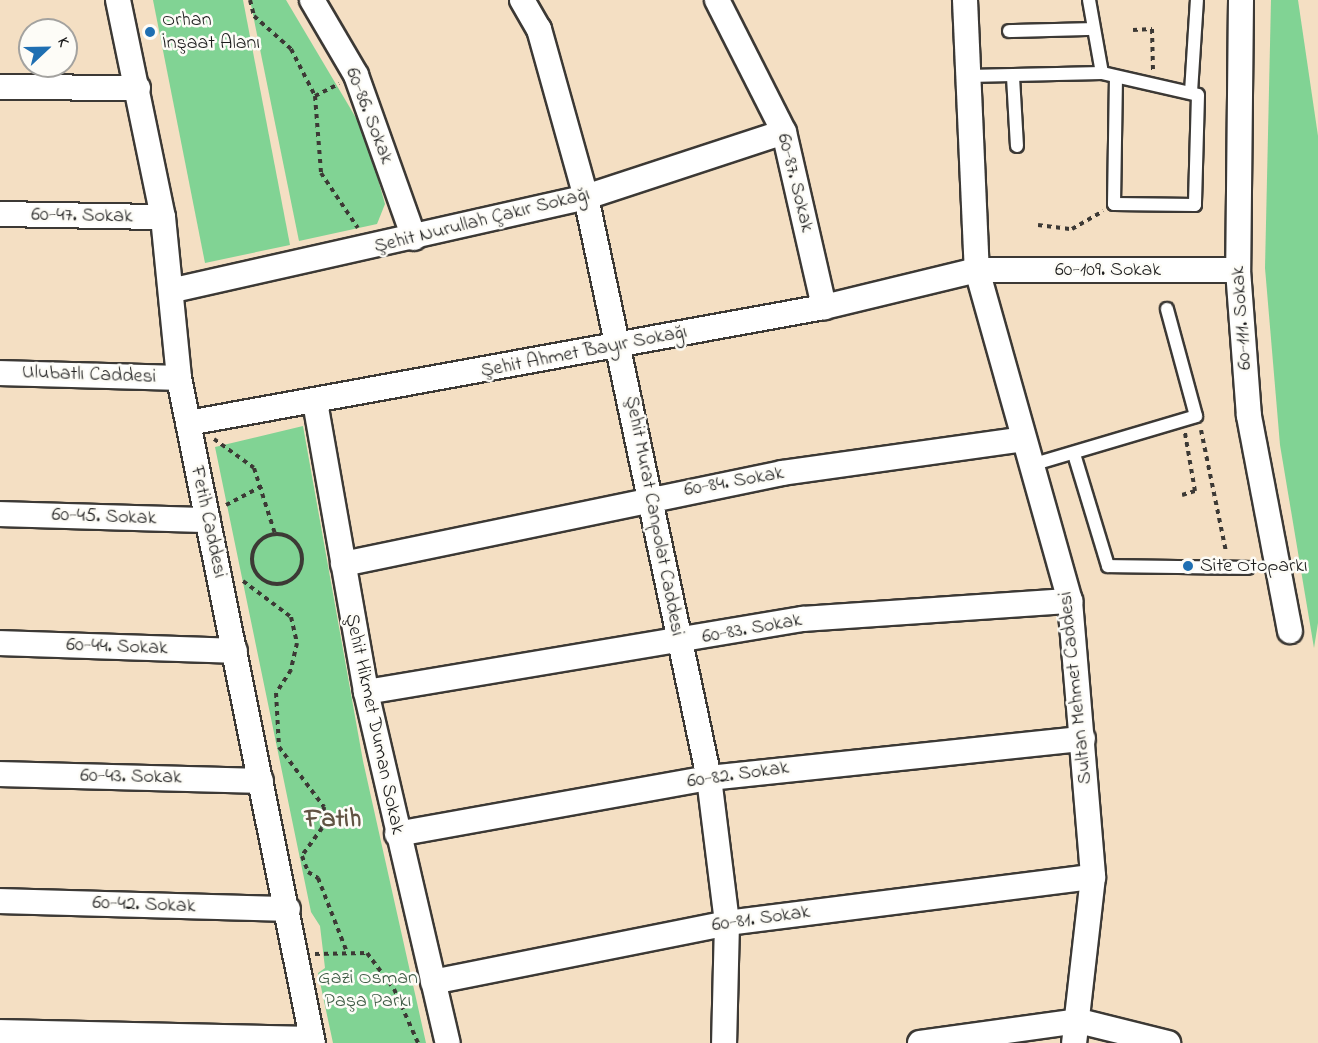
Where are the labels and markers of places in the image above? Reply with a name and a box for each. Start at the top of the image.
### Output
place label: Orhan İnşaat Alanı [162,8,260,55]
marker: Orhan İnşaat Alanı [143,25,157,39]
place label: Site Otoparkı [1200,554,1308,578]
marker: Site Otoparkı [1181,559,1195,573]

